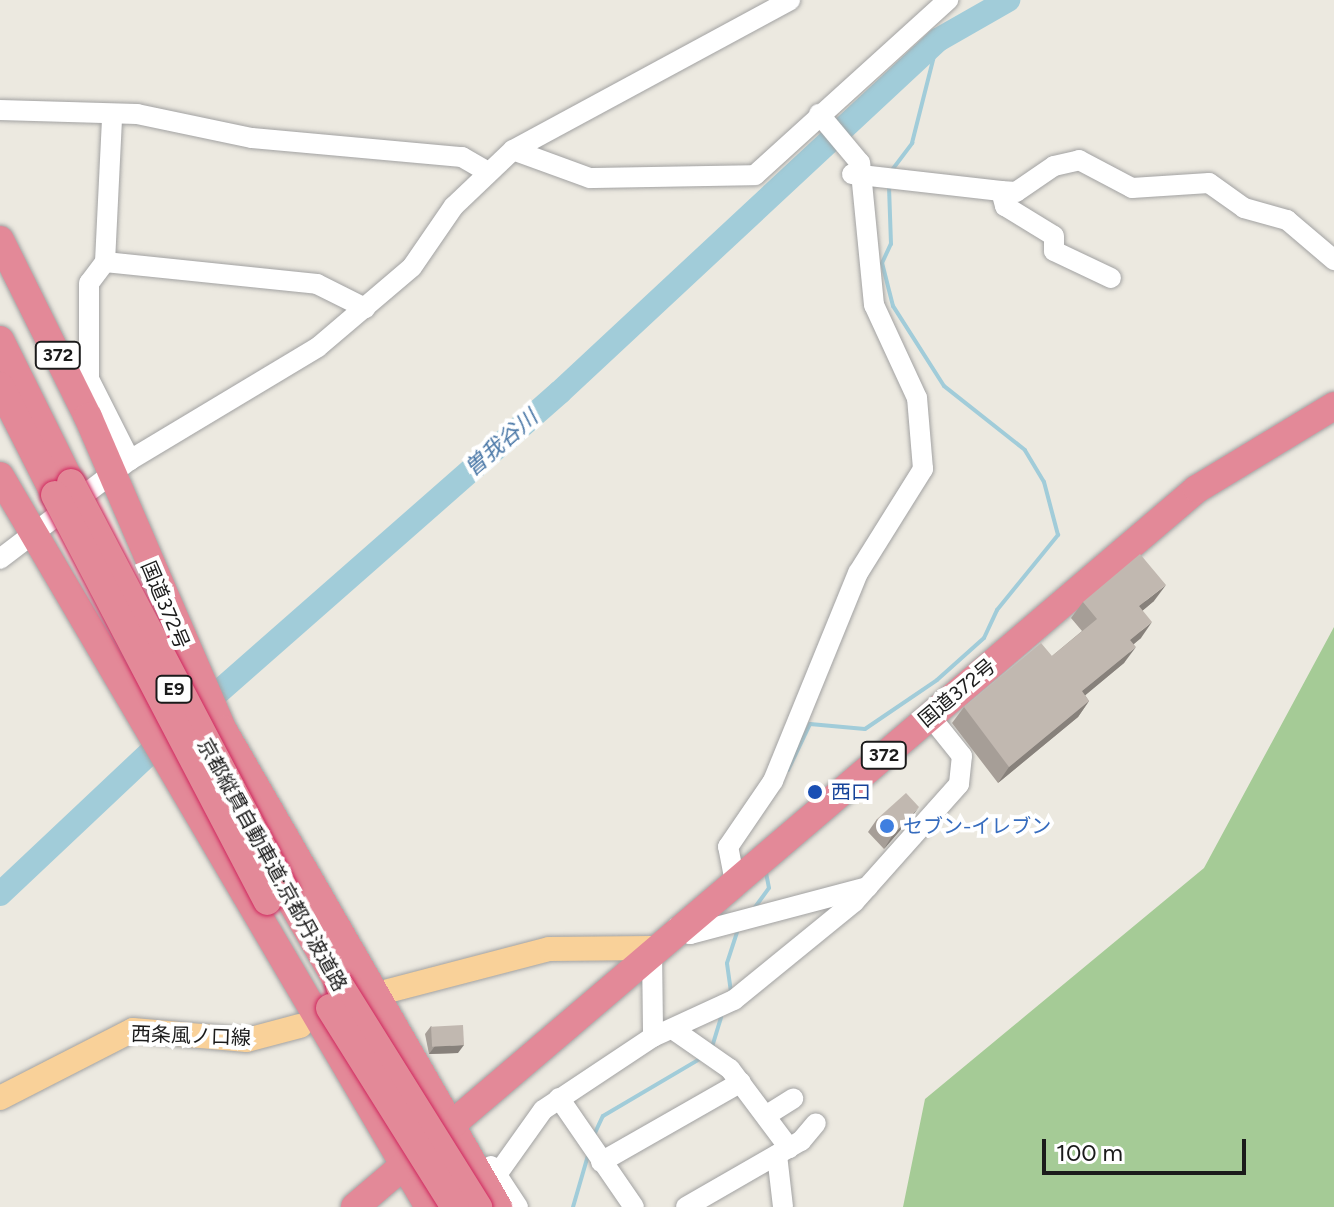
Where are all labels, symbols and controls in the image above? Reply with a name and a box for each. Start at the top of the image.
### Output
road number: 372 [34,341,82,369]
water label: 曽我谷川 [459,404,543,482]
street label: 国道372号 [136,558,194,652]
street label: 国道372号 [914,654,1000,732]
road number: E9 [154,675,194,703]
street label: 京都縦貫自動車道;京都丹波道路 [192,734,352,996]
road number: 372 [860,741,908,769]
place label: 西口 [831,780,871,804]
marker: 西口 [806,783,824,801]
place label: セブン-イレブン [903,814,1051,838]
marker: セブン-イレブン [878,817,896,835]
street label: 西条風ノ口線 [131,1022,251,1050]
scale bar [1046,1123,1250,1173]
text: 100 m [1056,1138,1123,1167]

